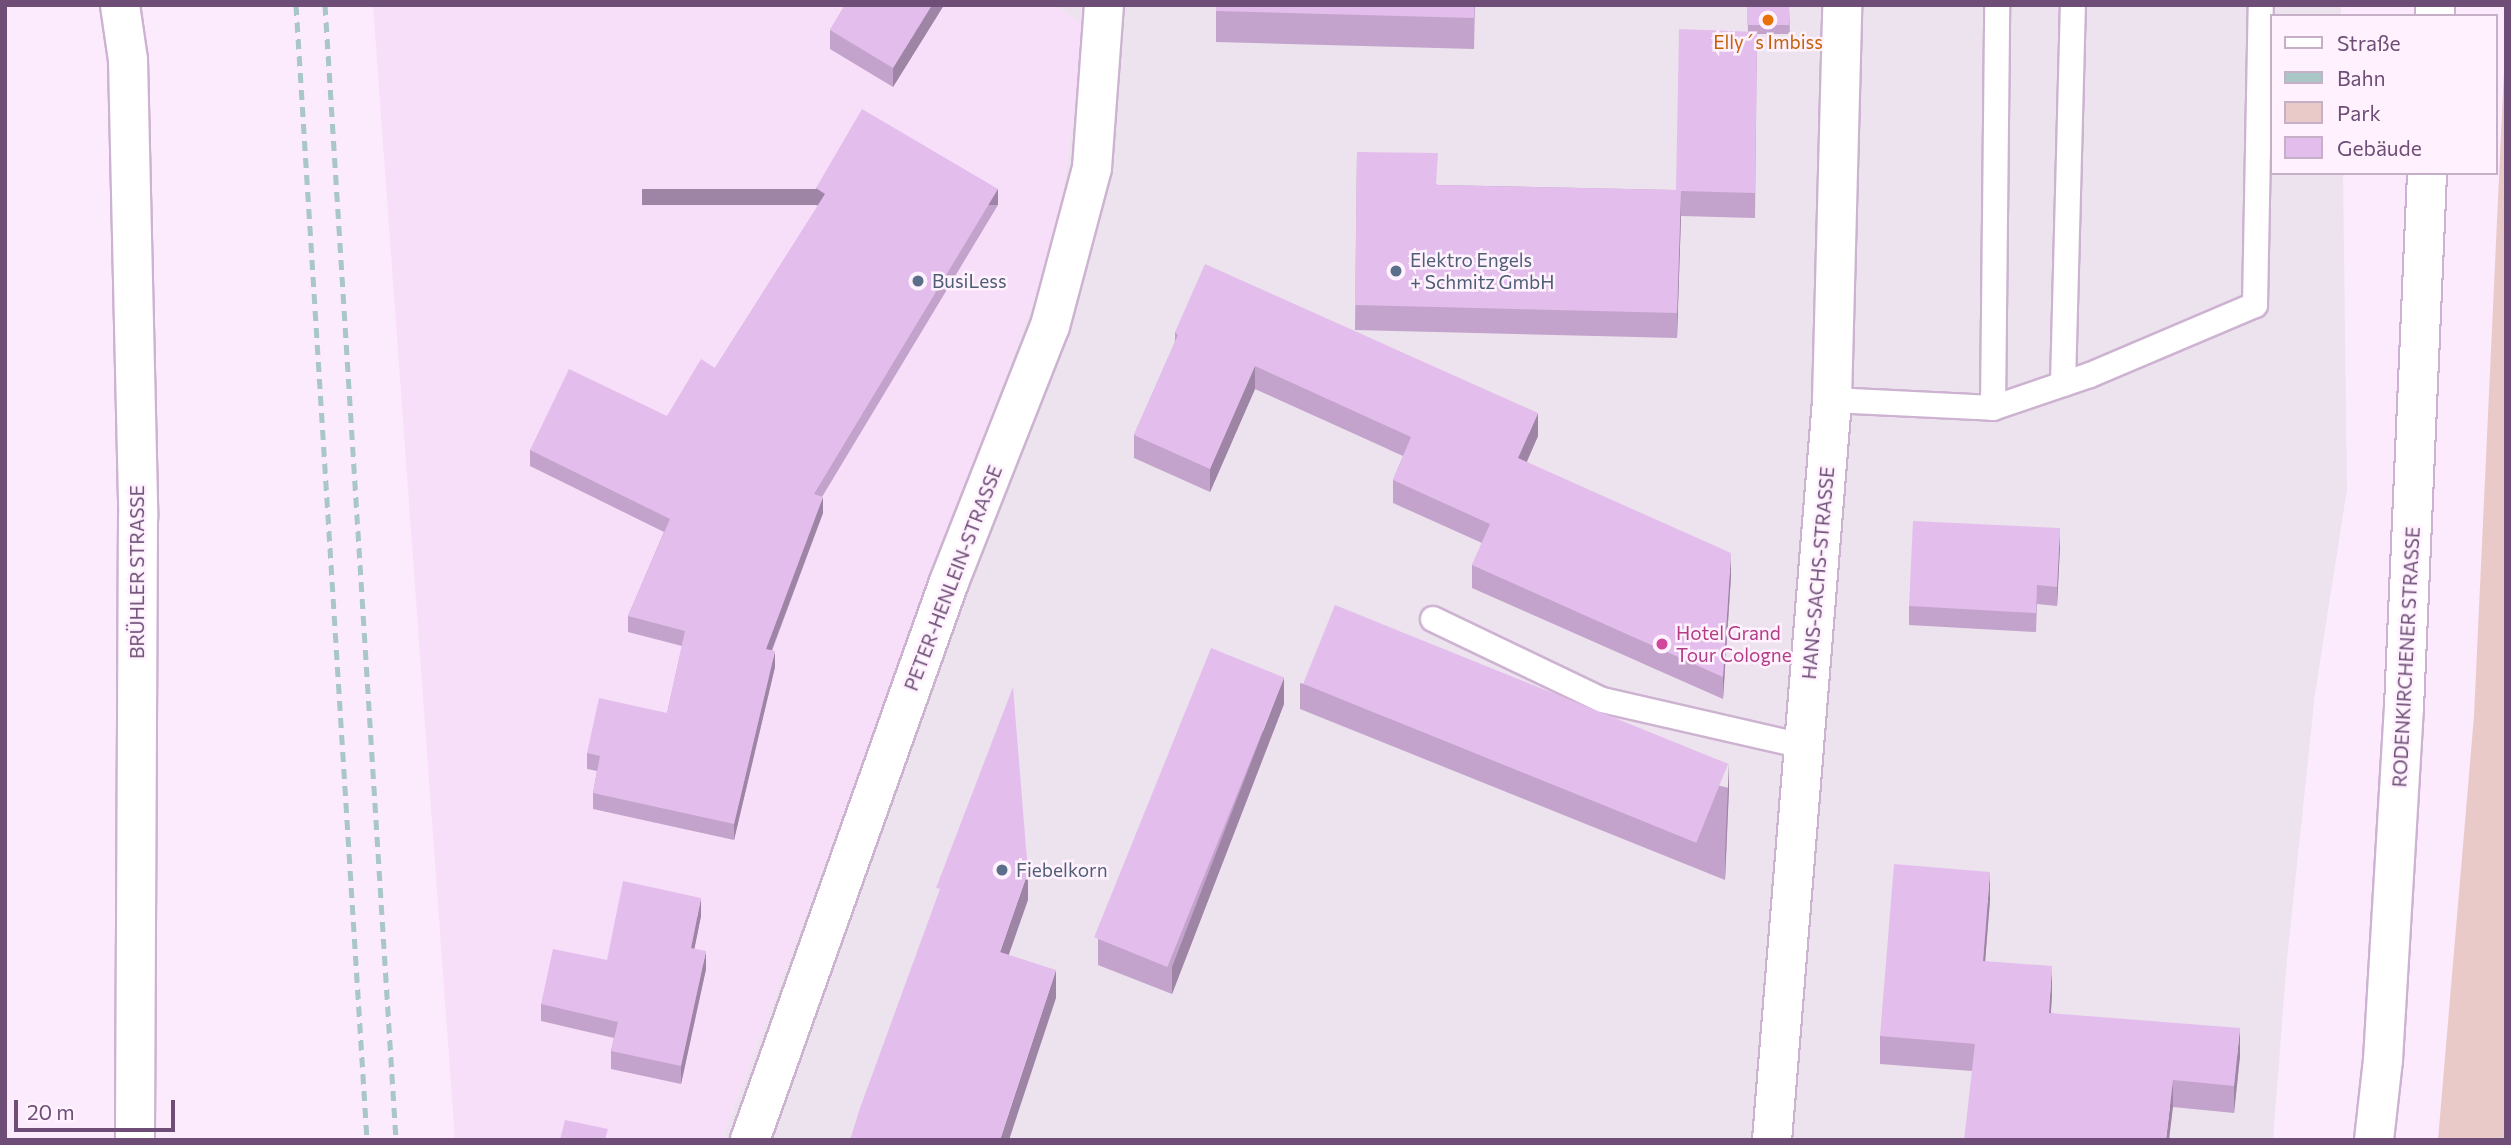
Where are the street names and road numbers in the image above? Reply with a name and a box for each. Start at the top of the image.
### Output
street label: PETER-HENLEIN-STRASSE [899,462,1007,694]
street label: HANS-SACHS-STRASSE [1797,466,1839,680]
street label: BRÜHLER STRASSE [126,485,148,659]
street label: RODENKIRCHENER STRASSE [2388,526,2424,788]

